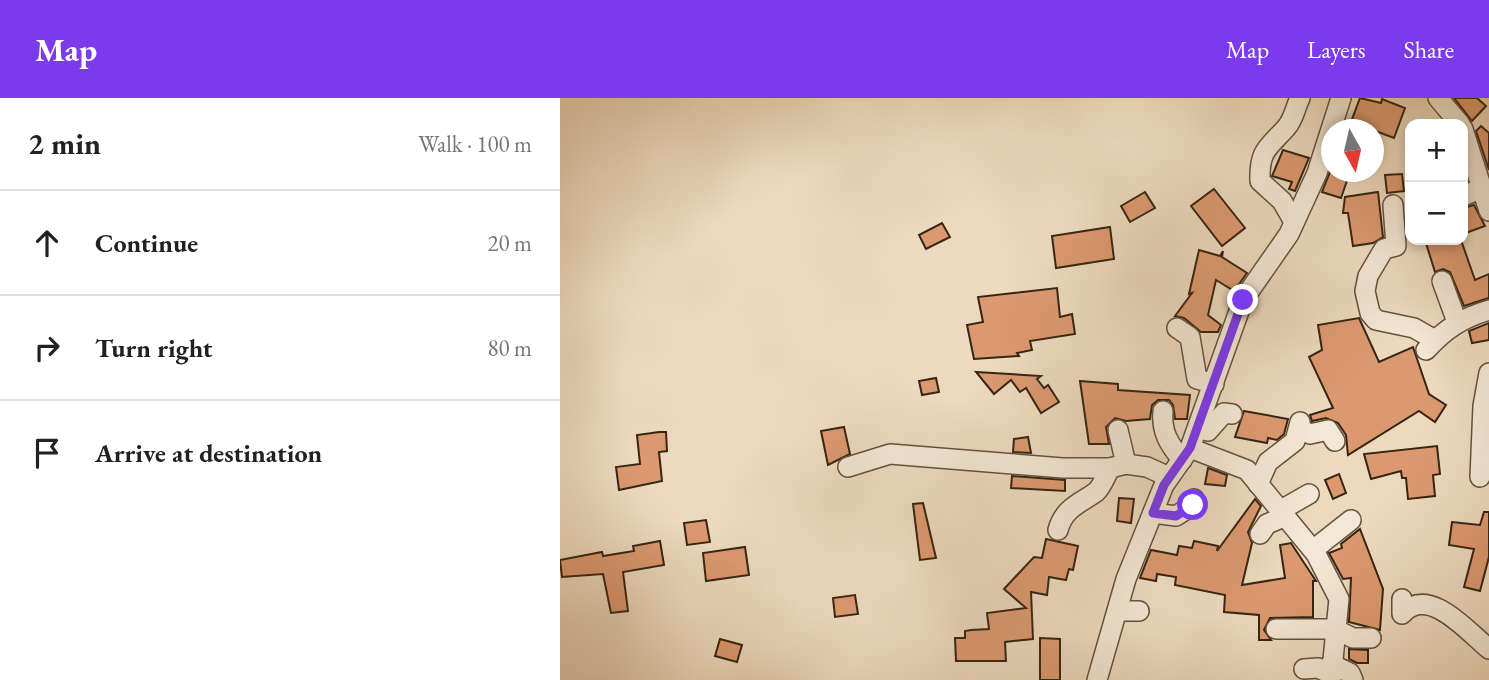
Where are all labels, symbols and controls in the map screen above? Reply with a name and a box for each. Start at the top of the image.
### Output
text: Map [35,28,97,71]
text: Map [1226,34,1269,65]
text: Layers [1307,34,1366,65]
text: Share [1404,34,1454,65]
north arrow [1321,119,1384,182]
map controls [1405,119,1468,245]
button: + [1405,119,1468,182]
text: 2 min [28,124,101,163]
text: Walk · 100 m [418,129,532,159]
button: − [1405,182,1468,245]
icon: ahead [28,224,66,262]
text: Continue [95,226,198,260]
text: 20 m [487,228,532,258]
route end [1227,284,1258,315]
icon: right [28,329,66,367]
text: Turn right [95,331,213,365]
text: 80 m [487,333,532,363]
icon: arrive [28,434,66,472]
text: Arrive at destination [95,436,322,470]
route start [1177,489,1208,520]

